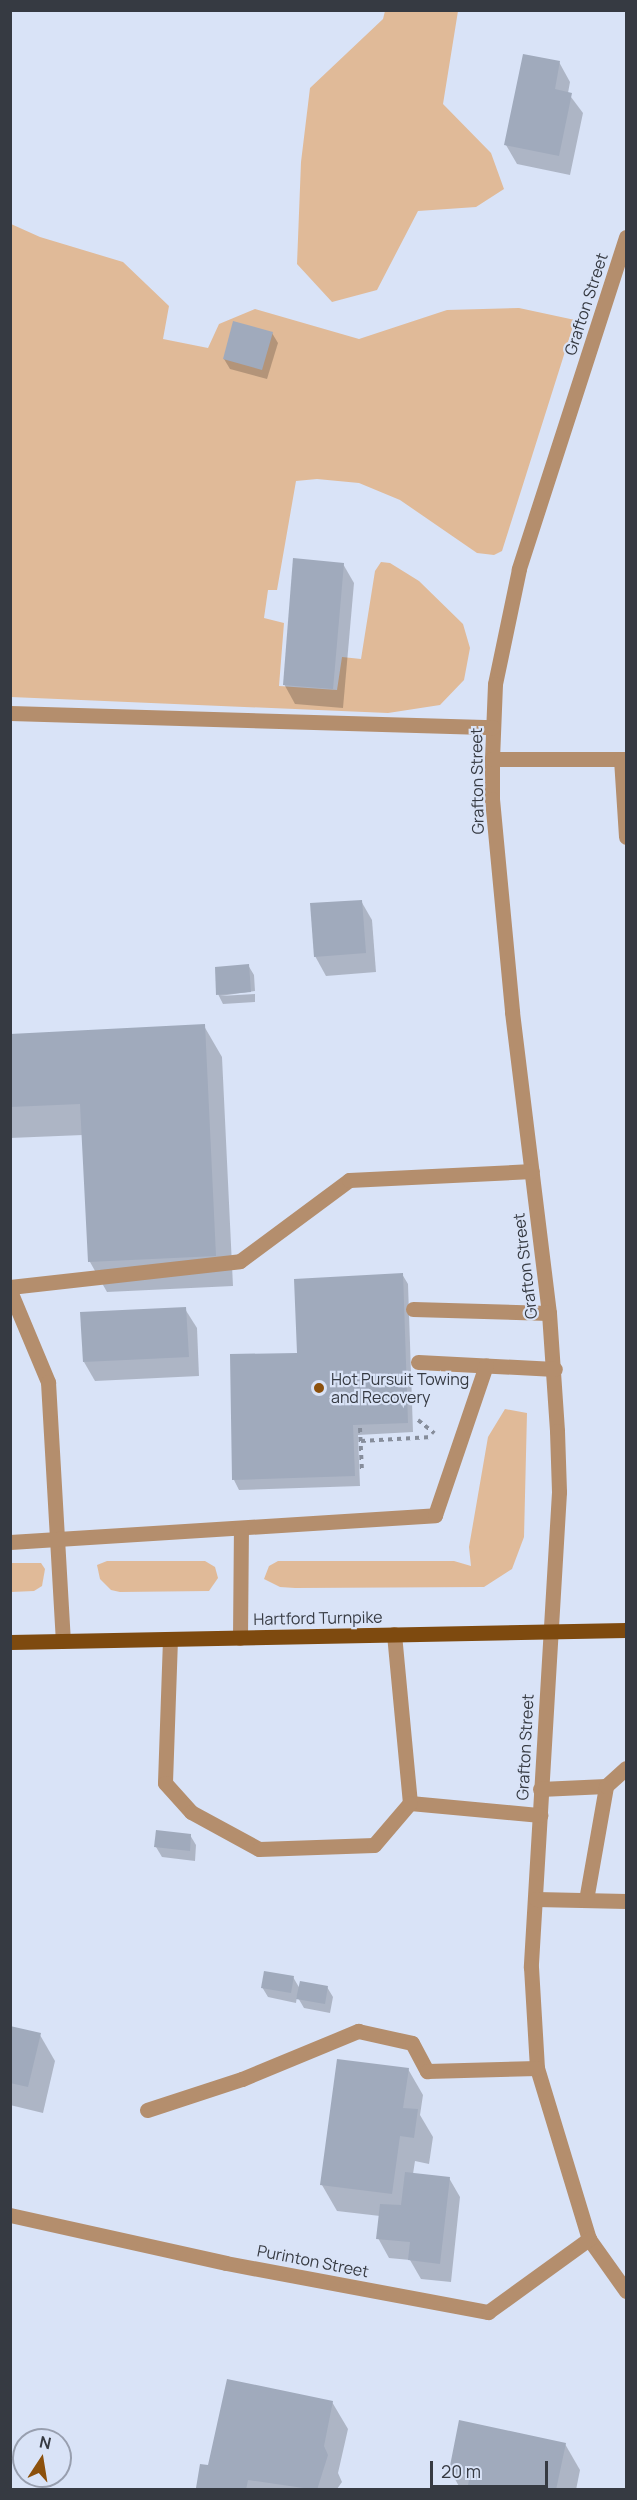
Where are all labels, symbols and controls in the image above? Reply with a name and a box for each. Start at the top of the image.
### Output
street label: Grafton Street [560,250,612,358]
street label: Grafton Street [466,728,488,834]
street label: Grafton Street [509,1212,541,1320]
place label: Hot Pursuit Towing and Recovery [331,1369,469,1407]
marker: Hot Pursuit Towing and Recovery [312,1381,326,1395]
street label: Hartford Turnpike [253,1607,383,1629]
street label: Grafton Street [513,1693,537,1801]
street label: Purinton Street [255,2241,371,2281]
north arrow [12,2428,72,2488]
text: N [37,2430,53,2454]
scale bar [433,2449,552,2487]
text: 20 m [441,2459,481,2483]

